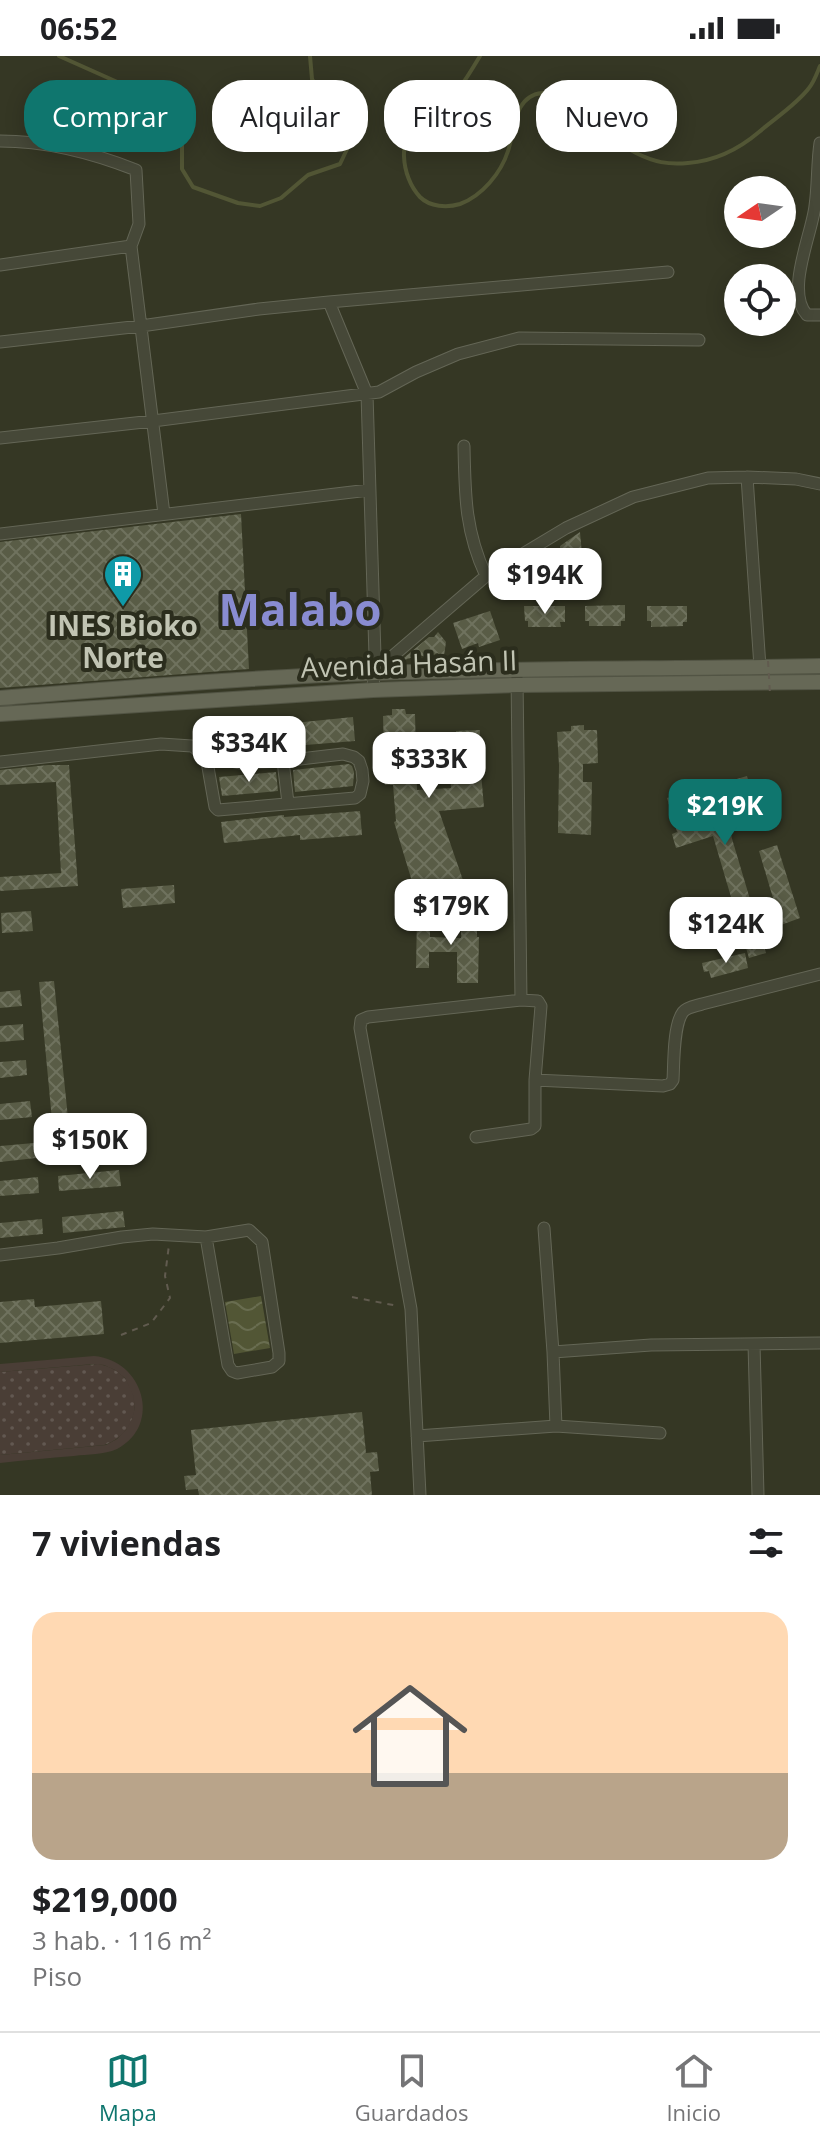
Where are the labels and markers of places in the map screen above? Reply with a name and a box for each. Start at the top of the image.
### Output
pin: $194K [489,548,601,616]
building icon: INES Bioko Norte [102,553,144,608]
place label: INES Bioko Norte [48,606,198,676]
pin: $334K [193,716,305,784]
pin: $333K [373,732,485,800]
pin: $219K [669,779,781,847]
pin: $179K [395,879,507,947]
pin: $124K [670,897,782,965]
pin: $150K [34,1113,146,1181]

